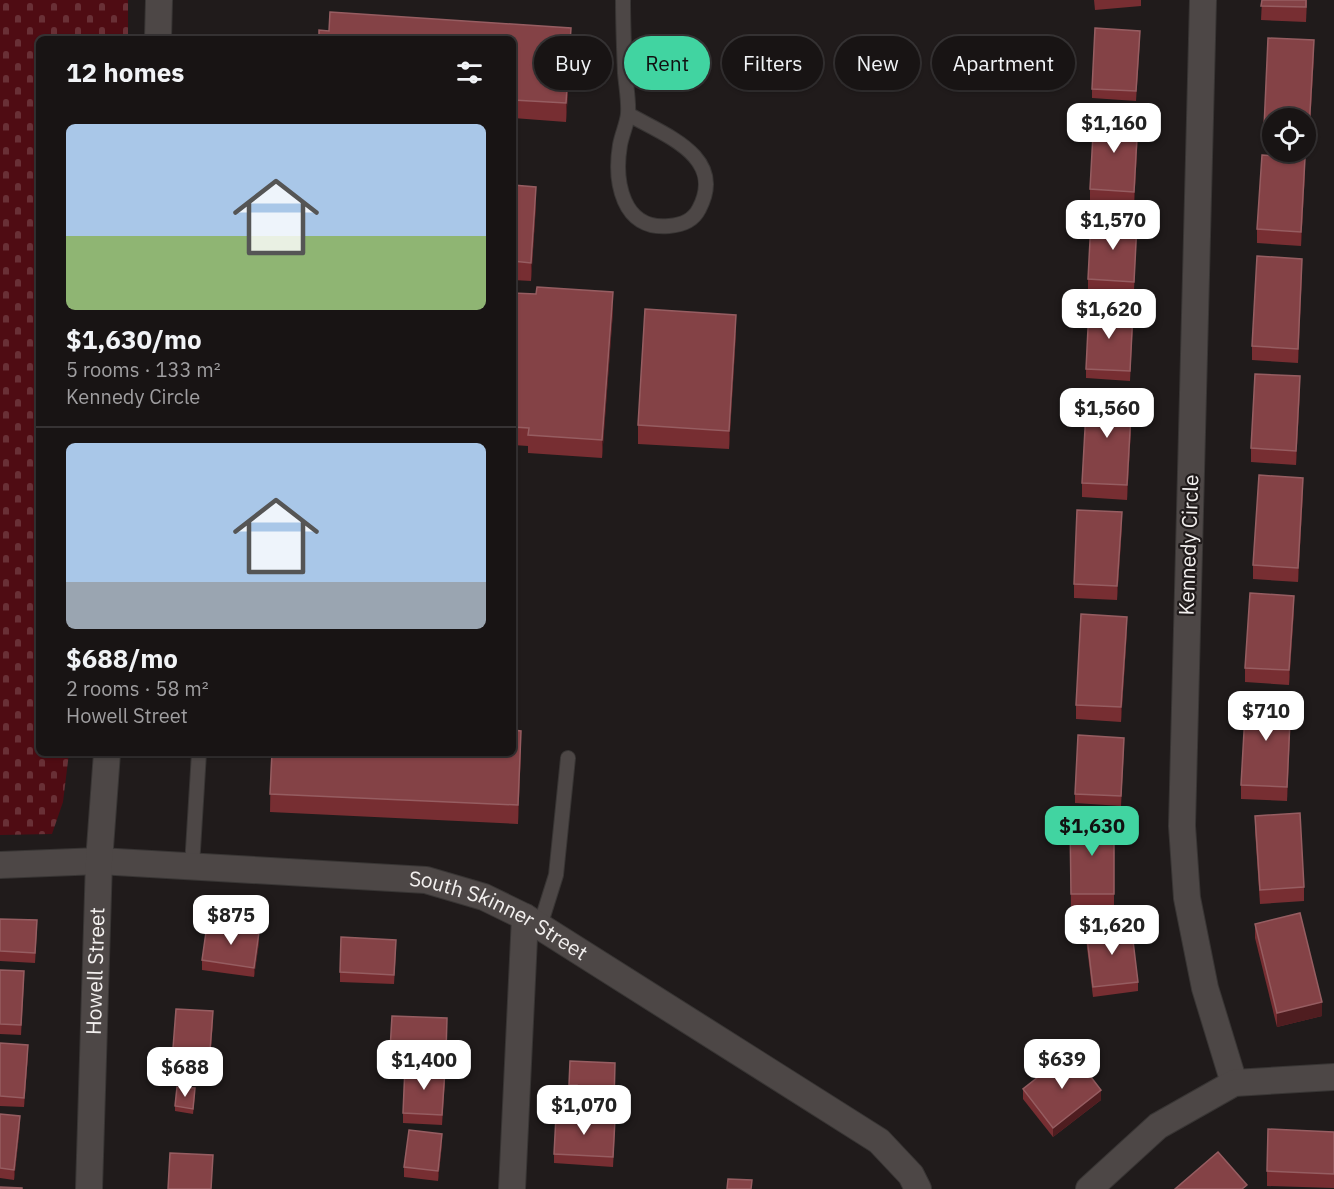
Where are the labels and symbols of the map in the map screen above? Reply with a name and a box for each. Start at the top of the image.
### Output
pin: $1,160 [1065,103,1163,154]
pin: $1,570 [1064,200,1162,251]
pin: $1,620 [1060,289,1158,340]
pin: $1,560 [1058,388,1156,439]
street label: Kennedy Circle [1172,474,1204,616]
pin: $710 [1230,691,1302,742]
pin: $1,630 [1043,806,1141,857]
street label: South Skinner Street [408,864,593,966]
pin: $875 [195,895,267,946]
pin: $1,620 [1063,905,1161,956]
street label: Howell Street [79,907,111,1035]
pin: $639 [1026,1039,1098,1090]
pin: $1,400 [375,1040,473,1091]
pin: $688 [149,1047,221,1098]
pin: $1,070 [535,1085,633,1136]

